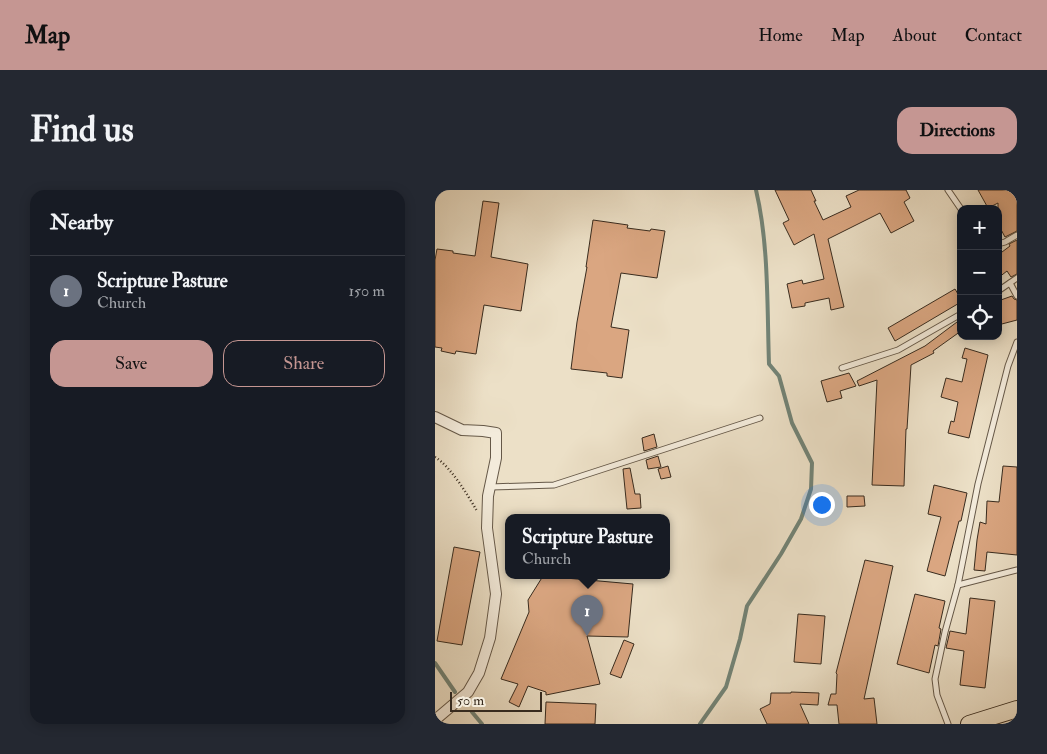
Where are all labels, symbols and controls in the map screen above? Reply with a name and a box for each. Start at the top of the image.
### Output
text: Map [25,20,70,51]
text: Home [758,24,803,47]
text: Map [831,24,865,47]
text: About [893,24,937,47]
text: Contact [965,24,1022,47]
button: Directions [897,107,1017,154]
text: Find us [30,108,134,152]
map controls [957,205,1002,340]
button: + [957,205,1002,250]
text: Nearby [50,209,113,236]
button: − [957,250,1002,295]
text: Scripture Pasture [97,269,228,293]
text: 1 [63,281,69,301]
text: 150 m [348,281,385,301]
text: Church [97,293,146,313]
button: locate [957,295,1002,340]
button: Save [50,340,213,387]
button: Share [223,340,385,387]
your location [809,492,835,518]
popup [505,514,670,579]
text: Scripture Pasture [522,525,653,549]
text: Church [522,549,571,569]
pin: 1 [571,595,603,636]
scale bar [450,689,543,712]
text: 50 m [457,692,484,709]

